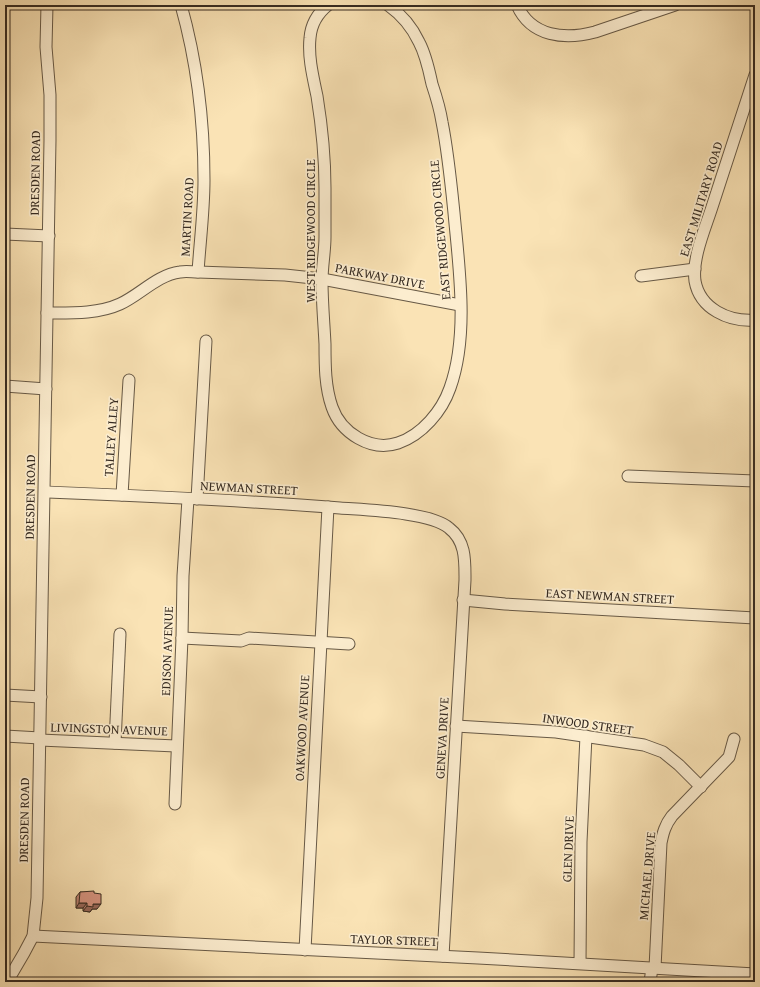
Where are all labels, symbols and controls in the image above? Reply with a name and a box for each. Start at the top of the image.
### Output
street label: DRESDEN ROAD [25,130,45,216]
street label: EAST MILITARY ROAD [674,139,728,259]
street label: WEST RIDGEWOOD CIRCLE [301,159,320,303]
street label: EAST RIDGEWOOD CIRCLE [424,159,456,301]
street label: MARTIN ROAD [175,177,199,257]
street label: PARKWAY DRIVE [333,258,427,294]
street label: TALLEY ALLEY [99,397,123,477]
street label: DRESDEN ROAD [20,454,40,540]
street label: NEWMAN STREET [200,476,299,500]
street label: EAST NEWMAN STREET [545,583,675,609]
street label: EDISON AVENUE [156,605,178,696]
street label: OAKWOOD AVENUE [290,674,314,781]
street label: GENEVA DRIVE [430,696,454,779]
street label: INWOOD STREET [541,708,635,740]
street label: LIVINGSTON AVENUE [50,717,168,741]
street label: DRESDEN ROAD [14,777,34,863]
street label: GLEN DRIVE [557,815,579,883]
street label: MICHAEL DRIVE [634,831,660,921]
street label: TAYLOR STREET [350,929,439,951]

